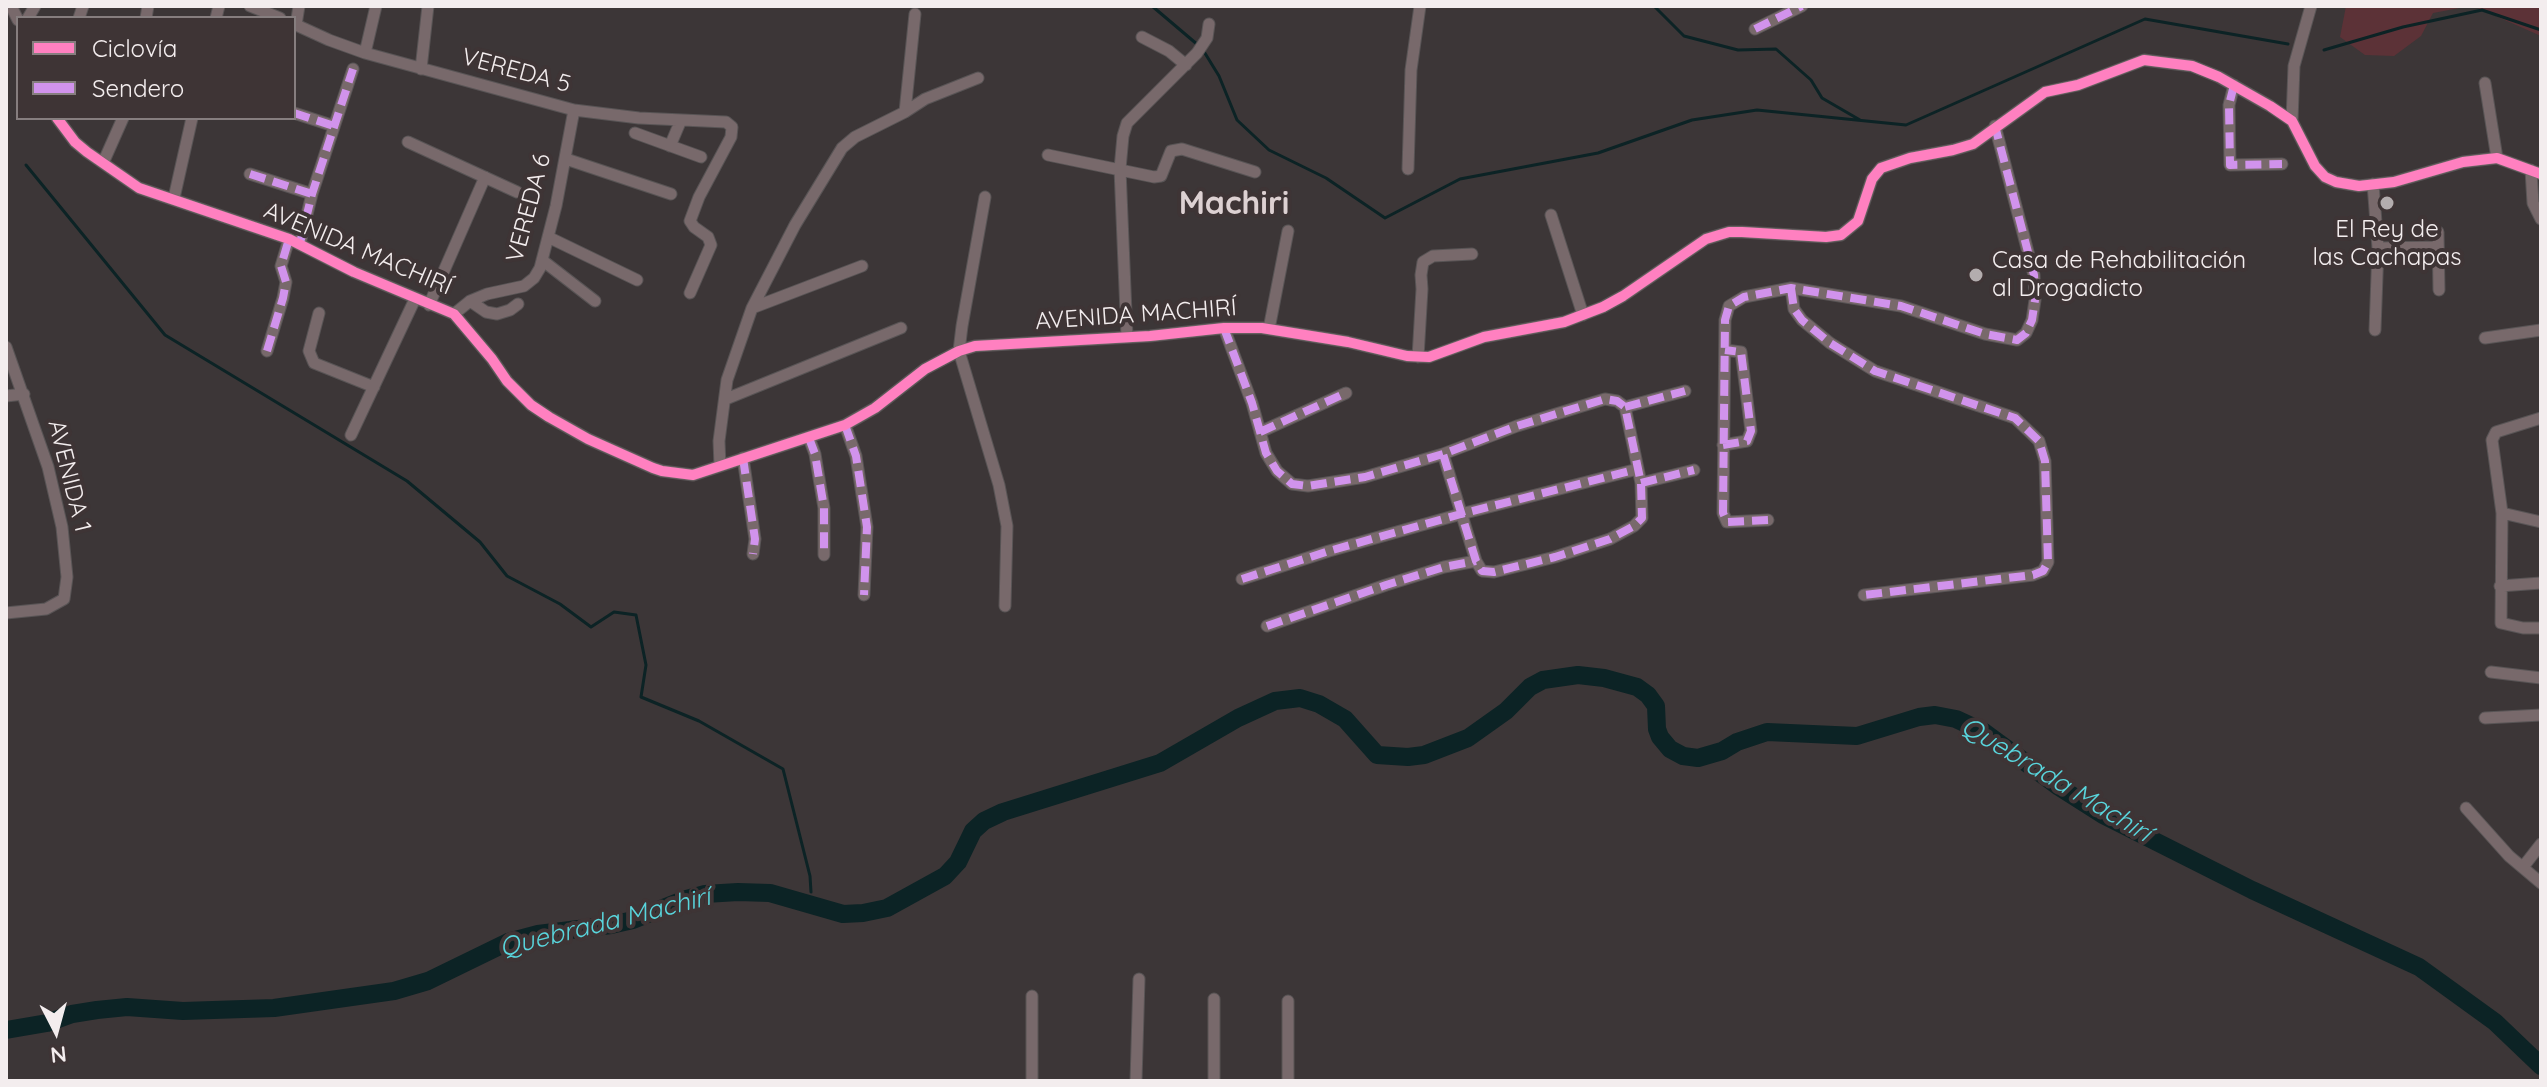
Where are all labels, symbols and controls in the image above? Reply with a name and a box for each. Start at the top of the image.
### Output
legend [16,16,296,120]
text: Ciclovía [92,33,177,63]
street label: VEREDA 5 [458,43,574,99]
text: Sendero [92,73,184,103]
street label: VEREDA 6 [501,150,557,266]
district label: Machiri [1179,185,1289,223]
marker: El Rey de las Cachapas [2378,194,2396,212]
street label: AVENIDA MACHIRÍ [259,196,457,302]
place label: El Rey de las Cachapas [2312,216,2462,272]
place label: Casa de Rehabilitación al Drogadicto [1992,247,2246,303]
marker: Casa de Rehabilitación al Drogadicto [1967,266,1985,284]
street label: AVENIDA MACHIRÍ [1034,294,1238,336]
street label: AVENIDA 1 [41,417,97,535]
water label: Quebrada Machirí [1955,711,2157,849]
water label: Quebrada Machirí [496,882,714,964]
north arrow [16,991,96,1071]
text: N [49,1040,68,1070]

